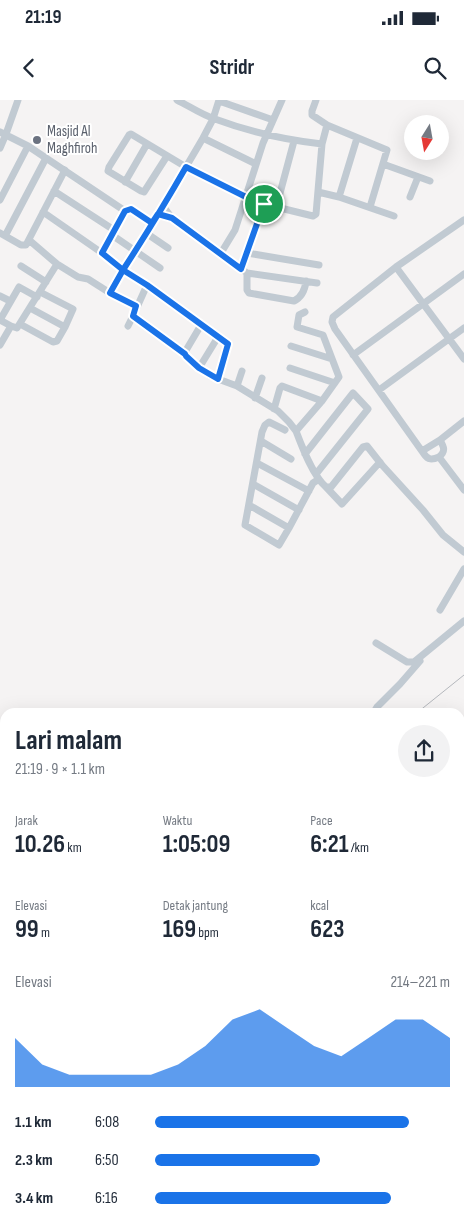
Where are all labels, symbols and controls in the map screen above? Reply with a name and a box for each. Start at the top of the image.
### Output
text: 21:19 [25,6,62,29]
icon: back [15,54,43,82]
text: Stridr [210,54,254,81]
icon: search [421,54,449,82]
north arrow [404,115,449,160]
map controls [404,115,449,160]
place label: Masjid Al Maghfiroh [47,122,97,158]
marker: Masjid Al Maghfiroh [31,134,43,146]
pin [243,183,285,225]
icon: arrive [250,190,278,218]
text: Lari malam [15,724,122,757]
button: share [398,725,450,777]
text: 21:19 · 9 × 1.1 km [15,760,105,779]
text: Jarak [15,812,38,829]
text: Waktu [163,812,192,829]
text: Pace [310,812,333,829]
text: 10.26 [15,829,65,860]
text: 1:05:09 [163,829,230,860]
text: 6:21 [310,829,348,860]
text: km [65,839,82,856]
text: /km [348,839,369,856]
text: Elevasi [15,897,47,914]
text: Detak jantung [163,897,228,914]
text: kcal [310,897,329,914]
text: 99 [15,914,39,945]
text: 169 [163,914,196,945]
text: 623 [310,914,344,945]
text: m [39,924,50,941]
text: bpm [196,924,219,941]
text: Elevasi [15,973,52,992]
text: 214–221 m [390,973,450,992]
text: 1.1 km [15,1113,52,1132]
text: 6:08 [95,1113,119,1132]
text: 2.3 km [15,1151,53,1170]
text: 6:50 [95,1151,119,1170]
text: 3.4 km [15,1189,53,1208]
text: 6:16 [95,1189,118,1208]

